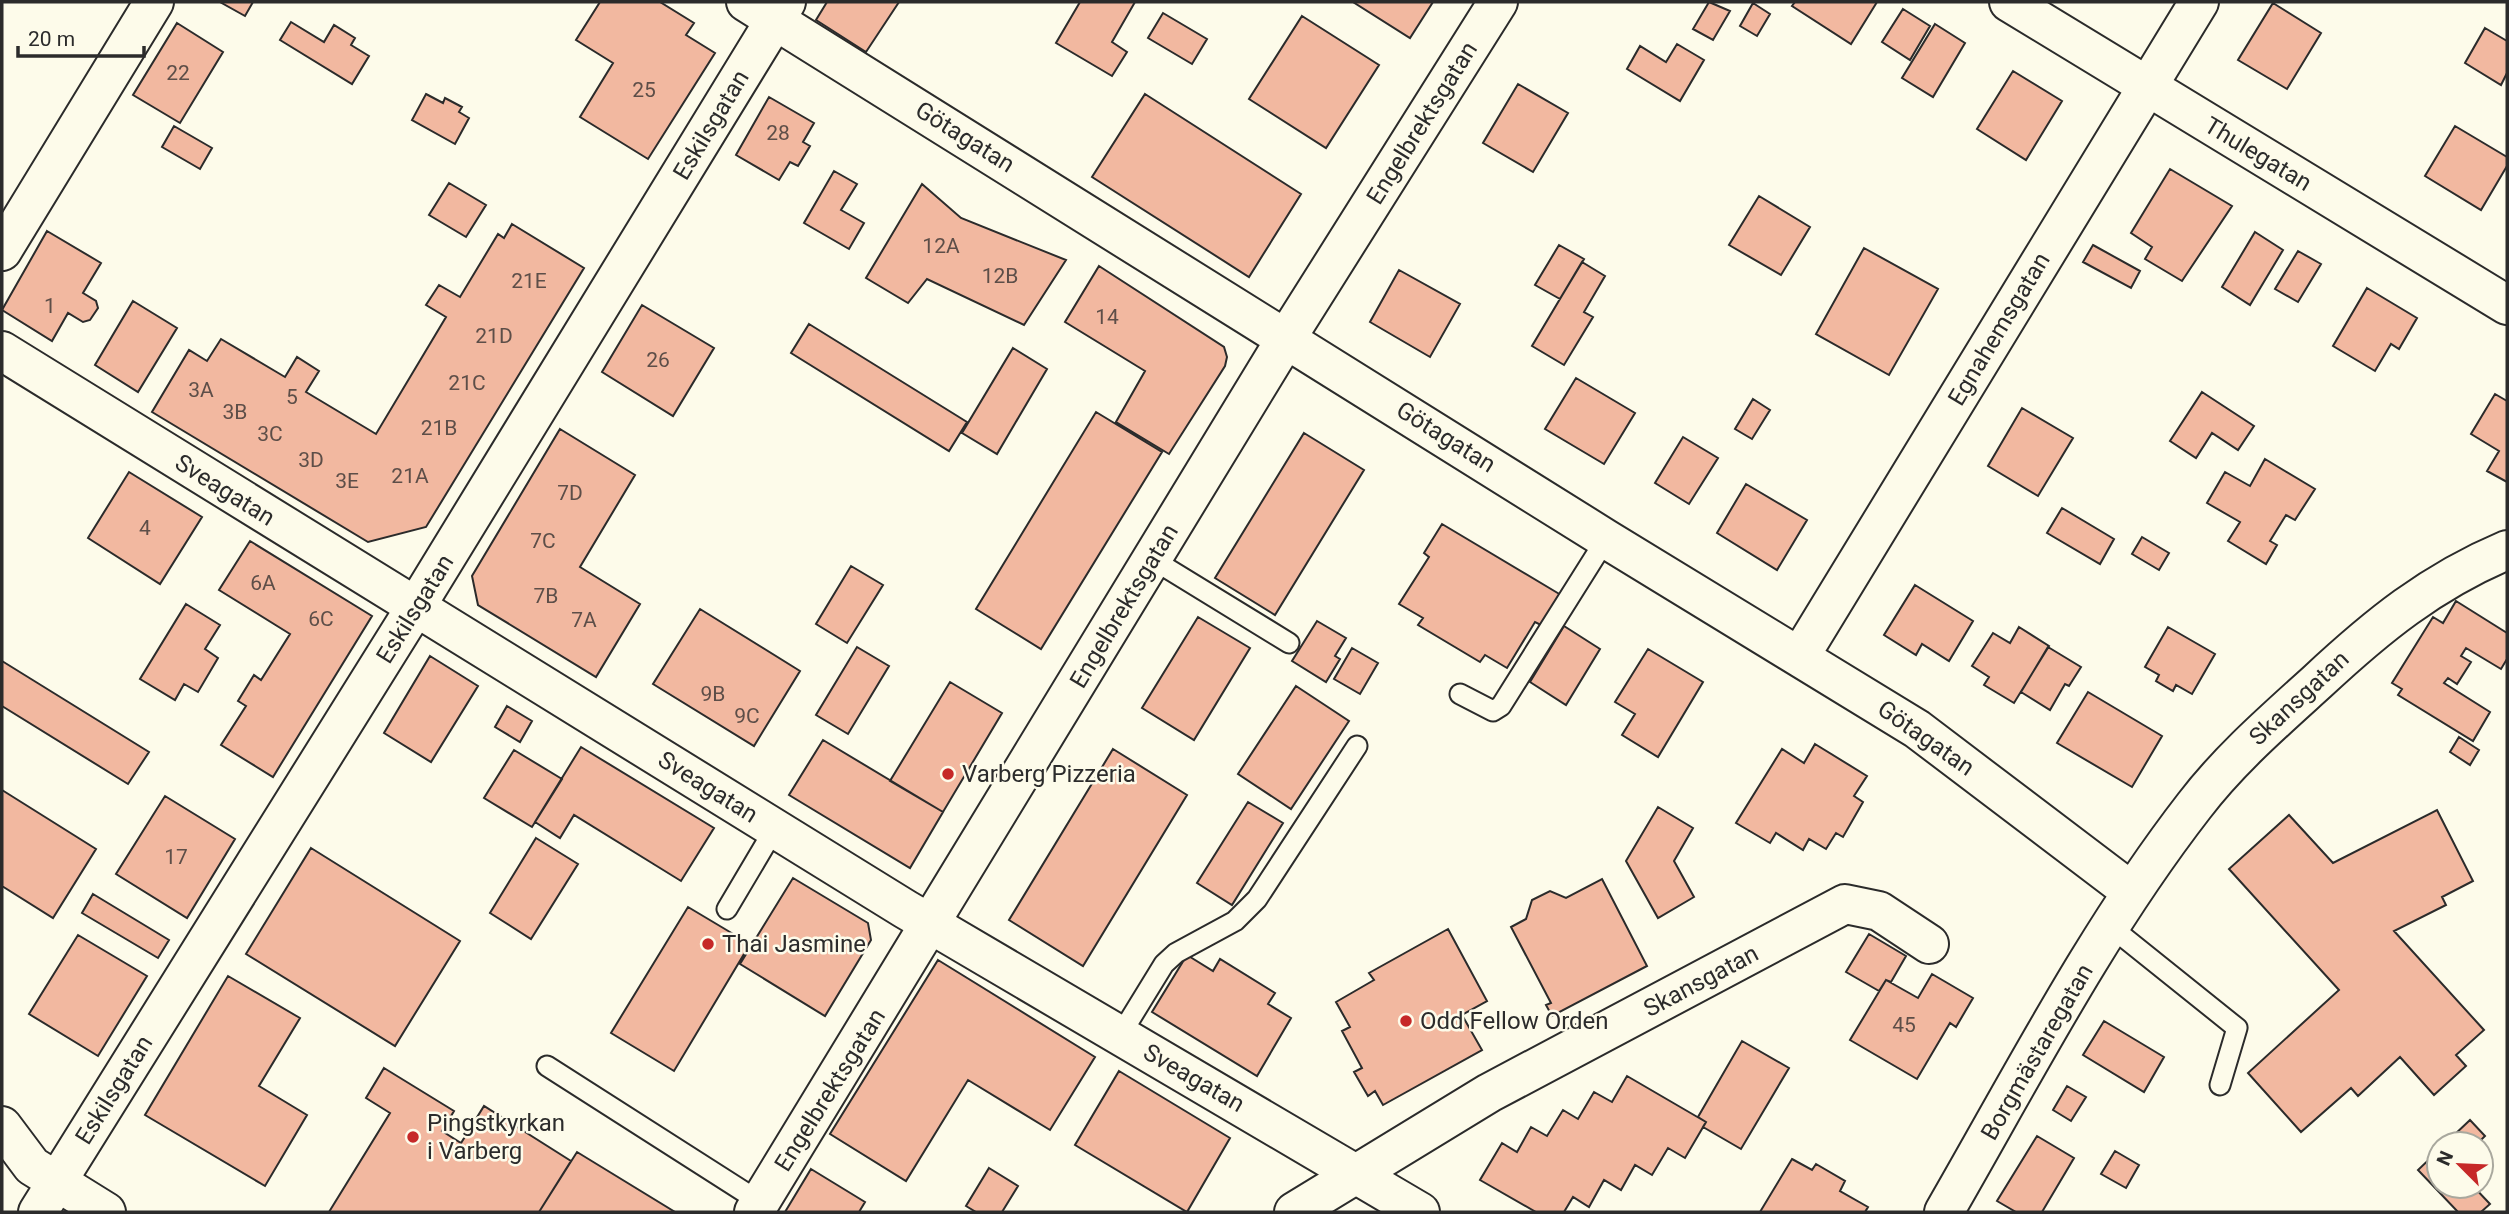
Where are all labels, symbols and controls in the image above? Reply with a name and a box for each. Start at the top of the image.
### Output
scale bar [18,14,144,58]
text: 20 m [28,27,75,51]
street label: Engelbrektsgatan [1361,37,1483,209]
house number: 22 [166,61,190,85]
street label: Eskilsgatan [667,65,755,185]
house number: 25 [632,78,656,102]
street label: Götagatan [910,96,1020,178]
street label: Thulegatan [2199,111,2317,197]
house number: 28 [766,121,790,145]
house number: 12A [922,234,960,258]
street label: Egnahemsgatan [1942,248,2056,410]
house number: 12B [982,264,1018,288]
house number: 21E [511,269,547,293]
house number: 1 [44,294,56,318]
house number: 14 [1095,305,1119,329]
house number: 21D [475,324,513,348]
house number: 26 [646,348,670,372]
house number: 21C [448,371,486,395]
house number: 3A [188,378,214,402]
house number: 5 [286,385,298,409]
street label: Götagatan [1391,396,1501,478]
house number: 3B [223,400,247,424]
house number: 21B [421,416,457,440]
house number: 3C [257,422,283,446]
street label: Sveagatan [170,448,280,532]
house number: 3D [298,448,324,472]
house number: 21A [391,464,429,488]
house number: 3E [335,469,359,493]
house number: 7D [557,481,583,505]
house number: 4 [139,516,151,540]
street label: Engelbrektsgatan [1064,519,1184,693]
house number: 7C [530,529,556,553]
street label: Eskilsgatan [371,549,459,669]
house number: 6A [250,571,276,595]
house number: 7B [534,584,558,608]
house number: 6C [308,607,334,631]
house number: 7A [571,608,597,632]
street label: Skansgatan [2243,645,2355,751]
house number: 9B [701,682,725,706]
street label: Götagatan [1872,695,1980,781]
house number: 9C [734,704,760,728]
street label: Sveagatan [653,745,763,829]
place label: Varberg Pizzeria [962,760,1136,788]
marker: Varberg Pizzeria [940,766,956,782]
house number: 17 [164,845,188,869]
place label: Thai Jasmine [722,930,866,958]
marker: Thai Jasmine [700,936,716,952]
street label: Skansgatan [1639,939,1763,1023]
street label: Borgmästaregatan [1975,959,2099,1145]
street label: Engelbrektsgatan [769,1004,891,1176]
place label: Odd Fellow Orden [1420,1007,1609,1035]
marker: Odd Fellow Orden [1398,1013,1414,1029]
house number: 45 [1892,1013,1916,1037]
street label: Eskilsgatan [70,1030,158,1150]
street label: Sveagatan [1138,1038,1250,1118]
place label: Pingstkyrkan i Varberg [427,1109,565,1165]
marker: Pingstkyrkan i Varberg [405,1129,421,1145]
north arrow [2425,1130,2495,1200]
text: N [2432,1147,2458,1169]

